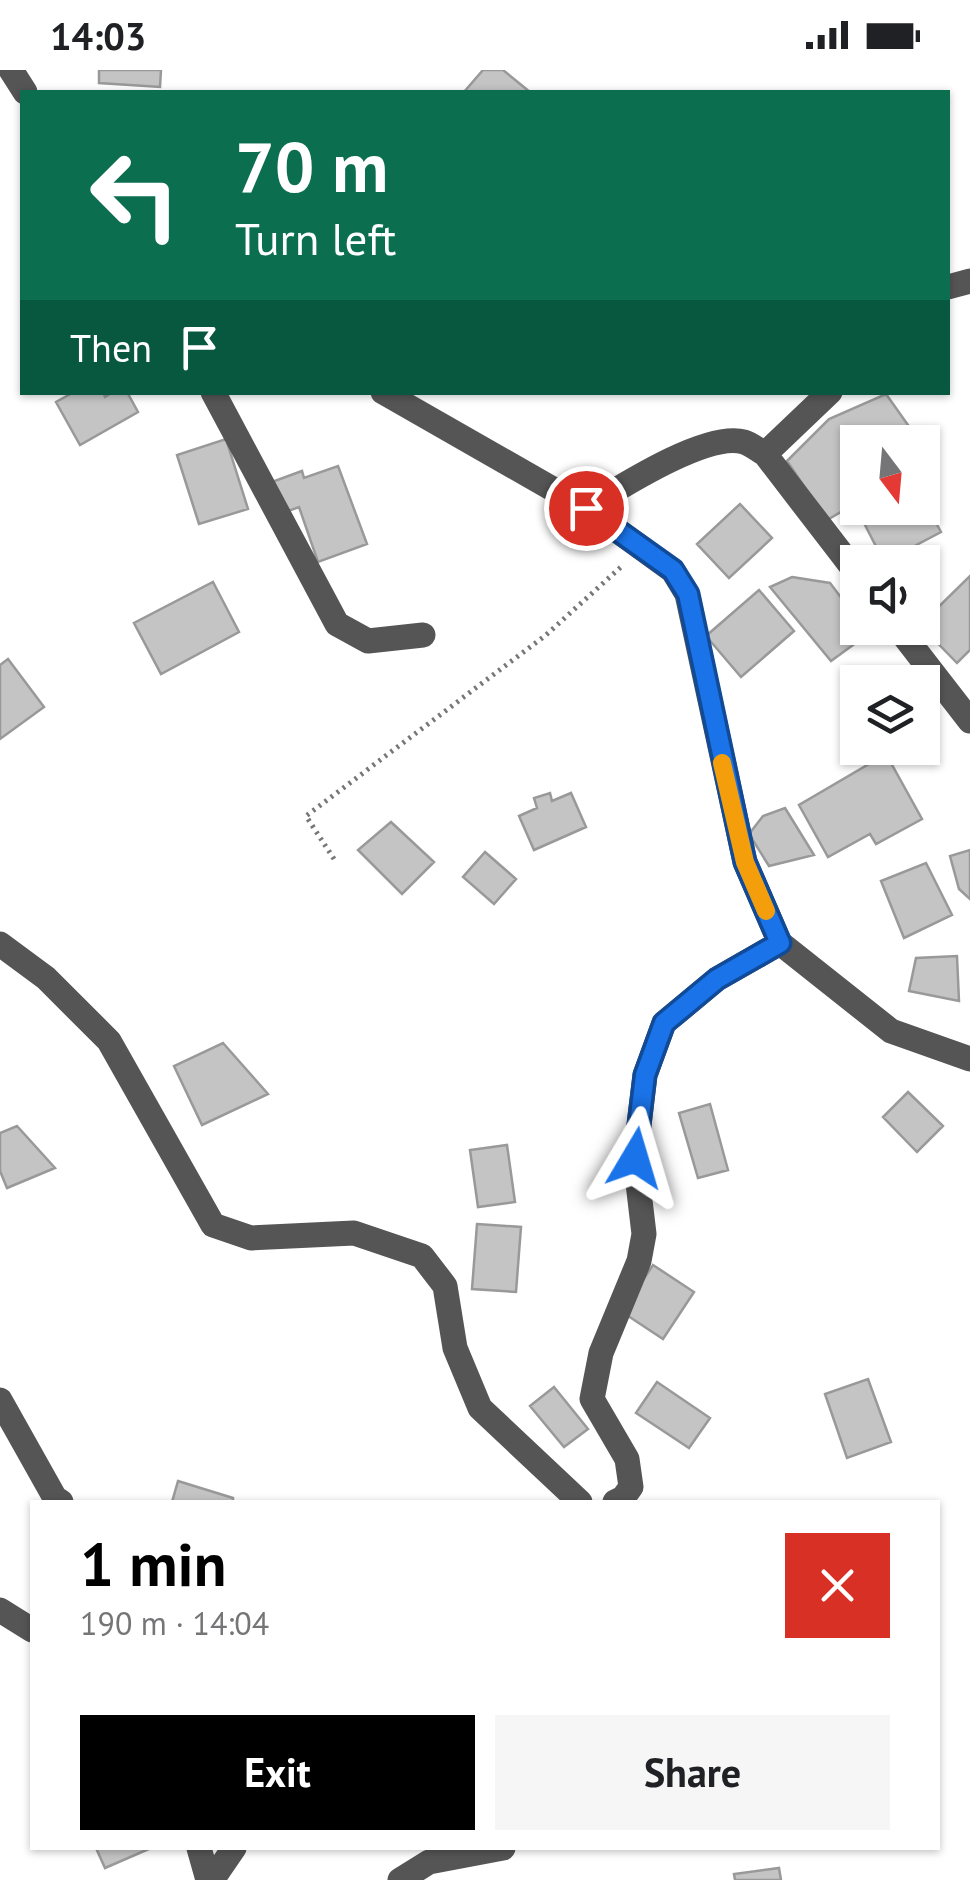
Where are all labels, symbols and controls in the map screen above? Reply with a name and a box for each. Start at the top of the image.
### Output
text: 14:03 [50,11,146,60]
text: 70 m [235,121,388,211]
icon: left [70,130,200,260]
text: Turn left [235,209,396,267]
icon: arrive [172,320,227,375]
text: Then [70,323,152,372]
north arrow [840,425,940,525]
map controls [840,425,940,765]
pin [544,466,629,551]
icon: arrive [559,481,614,536]
button: sound [840,545,940,645]
button: layers [840,665,940,765]
position arrow [583,1106,687,1210]
text: 1 min [80,1525,226,1603]
button: close [785,1533,890,1638]
text: 190 m · 14:04 [80,1602,269,1644]
button: Exit [80,1715,475,1830]
button: Share [495,1715,890,1830]

